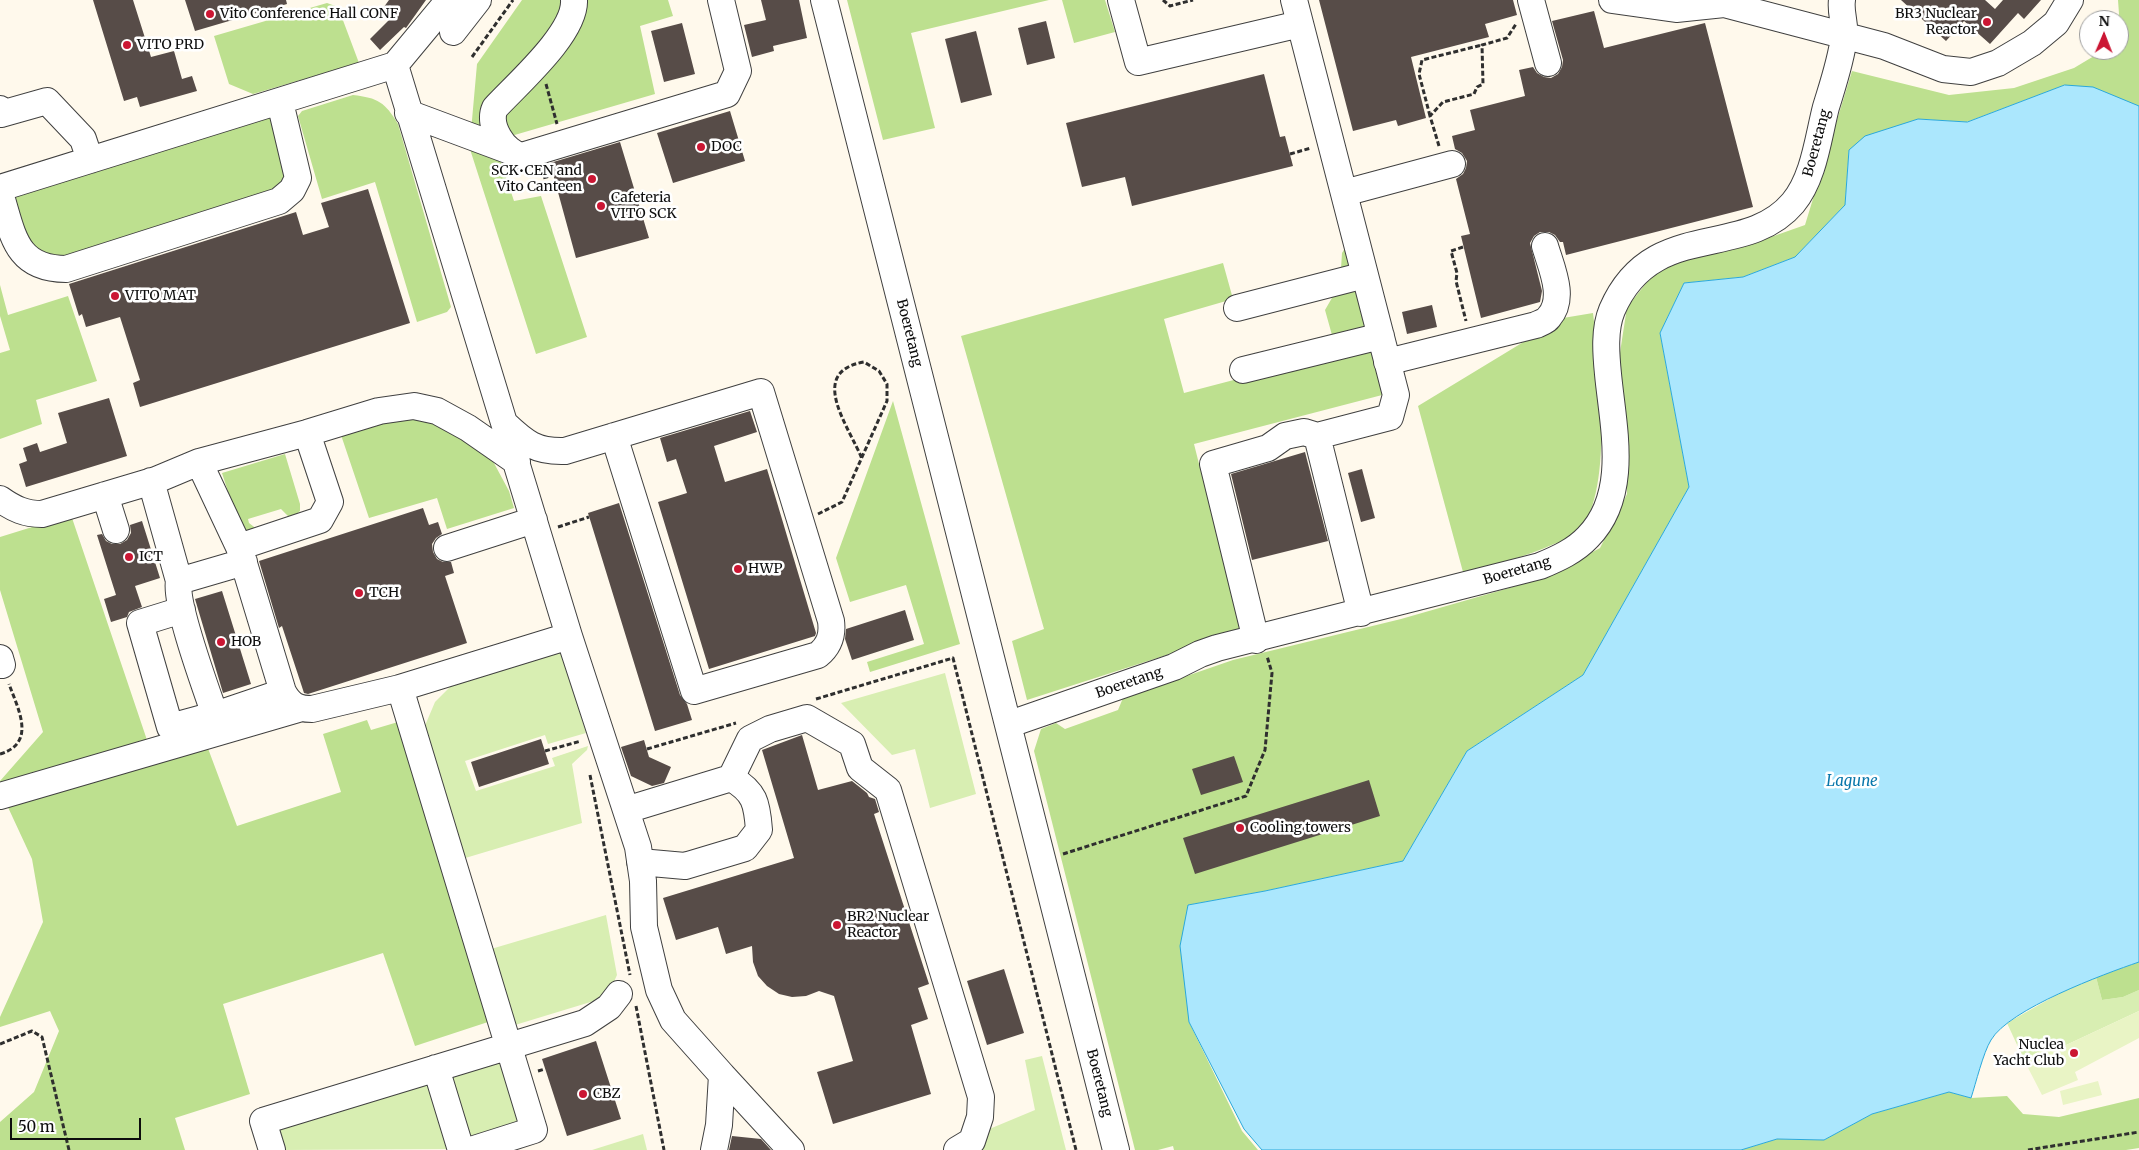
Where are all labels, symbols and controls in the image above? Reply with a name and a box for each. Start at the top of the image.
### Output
place label: Vito Conference Hall CONF [220,6,398,22]
place label: BR3 Nuclear Reactor [1895,6,1977,38]
marker: Vito Conference Hall CONF [204,8,216,20]
north arrow [2079,10,2129,60]
text: N [2099,12,2110,30]
marker: BR3 Nuclear Reactor [1981,16,1993,28]
place label: VITO PRD [137,37,204,53]
marker: VITO PRD [121,39,133,51]
street label: Boeretang [1800,107,1834,179]
place label: DOC [711,139,742,155]
marker: DOC [695,141,707,153]
place label: SCK•CEN and Vito Canteen [491,163,582,196]
marker: SCK•CEN and Vito Canteen [586,173,598,185]
place label: Cafeteria VITO SCK [611,190,676,222]
marker: Cafeteria VITO SCK [595,200,607,212]
place label: VITO MAT [125,288,196,304]
marker: VITO MAT [109,290,121,302]
street label: Boeretang [892,297,926,369]
place label: ICT [139,549,163,565]
marker: ICT [123,551,135,563]
street label: Boeretang [1481,553,1553,589]
place label: HWP [748,561,783,577]
marker: HWP [732,563,744,575]
place label: TCH [369,585,399,601]
marker: TCH [353,587,365,599]
place label: HOB [231,634,261,650]
marker: HOB [215,636,227,648]
street label: Boeretang [1093,664,1165,702]
water label: Lagune [1826,773,1878,791]
place label: Cooling towers [1250,820,1351,836]
marker: Cooling towers [1234,822,1246,834]
place label: BR2 Nuclear Reactor [847,909,929,942]
marker: BR2 Nuclear Reactor [831,919,843,931]
place label: Nuclea Yacht Club [1993,1037,2064,1070]
street label: Boeretang [1082,1047,1116,1119]
marker: Nuclea Yacht Club [2068,1047,2080,1059]
place label: CBZ [593,1086,620,1102]
marker: CBZ [577,1088,589,1100]
scale bar [12,1108,144,1140]
text: 50 m [18,1117,55,1136]

